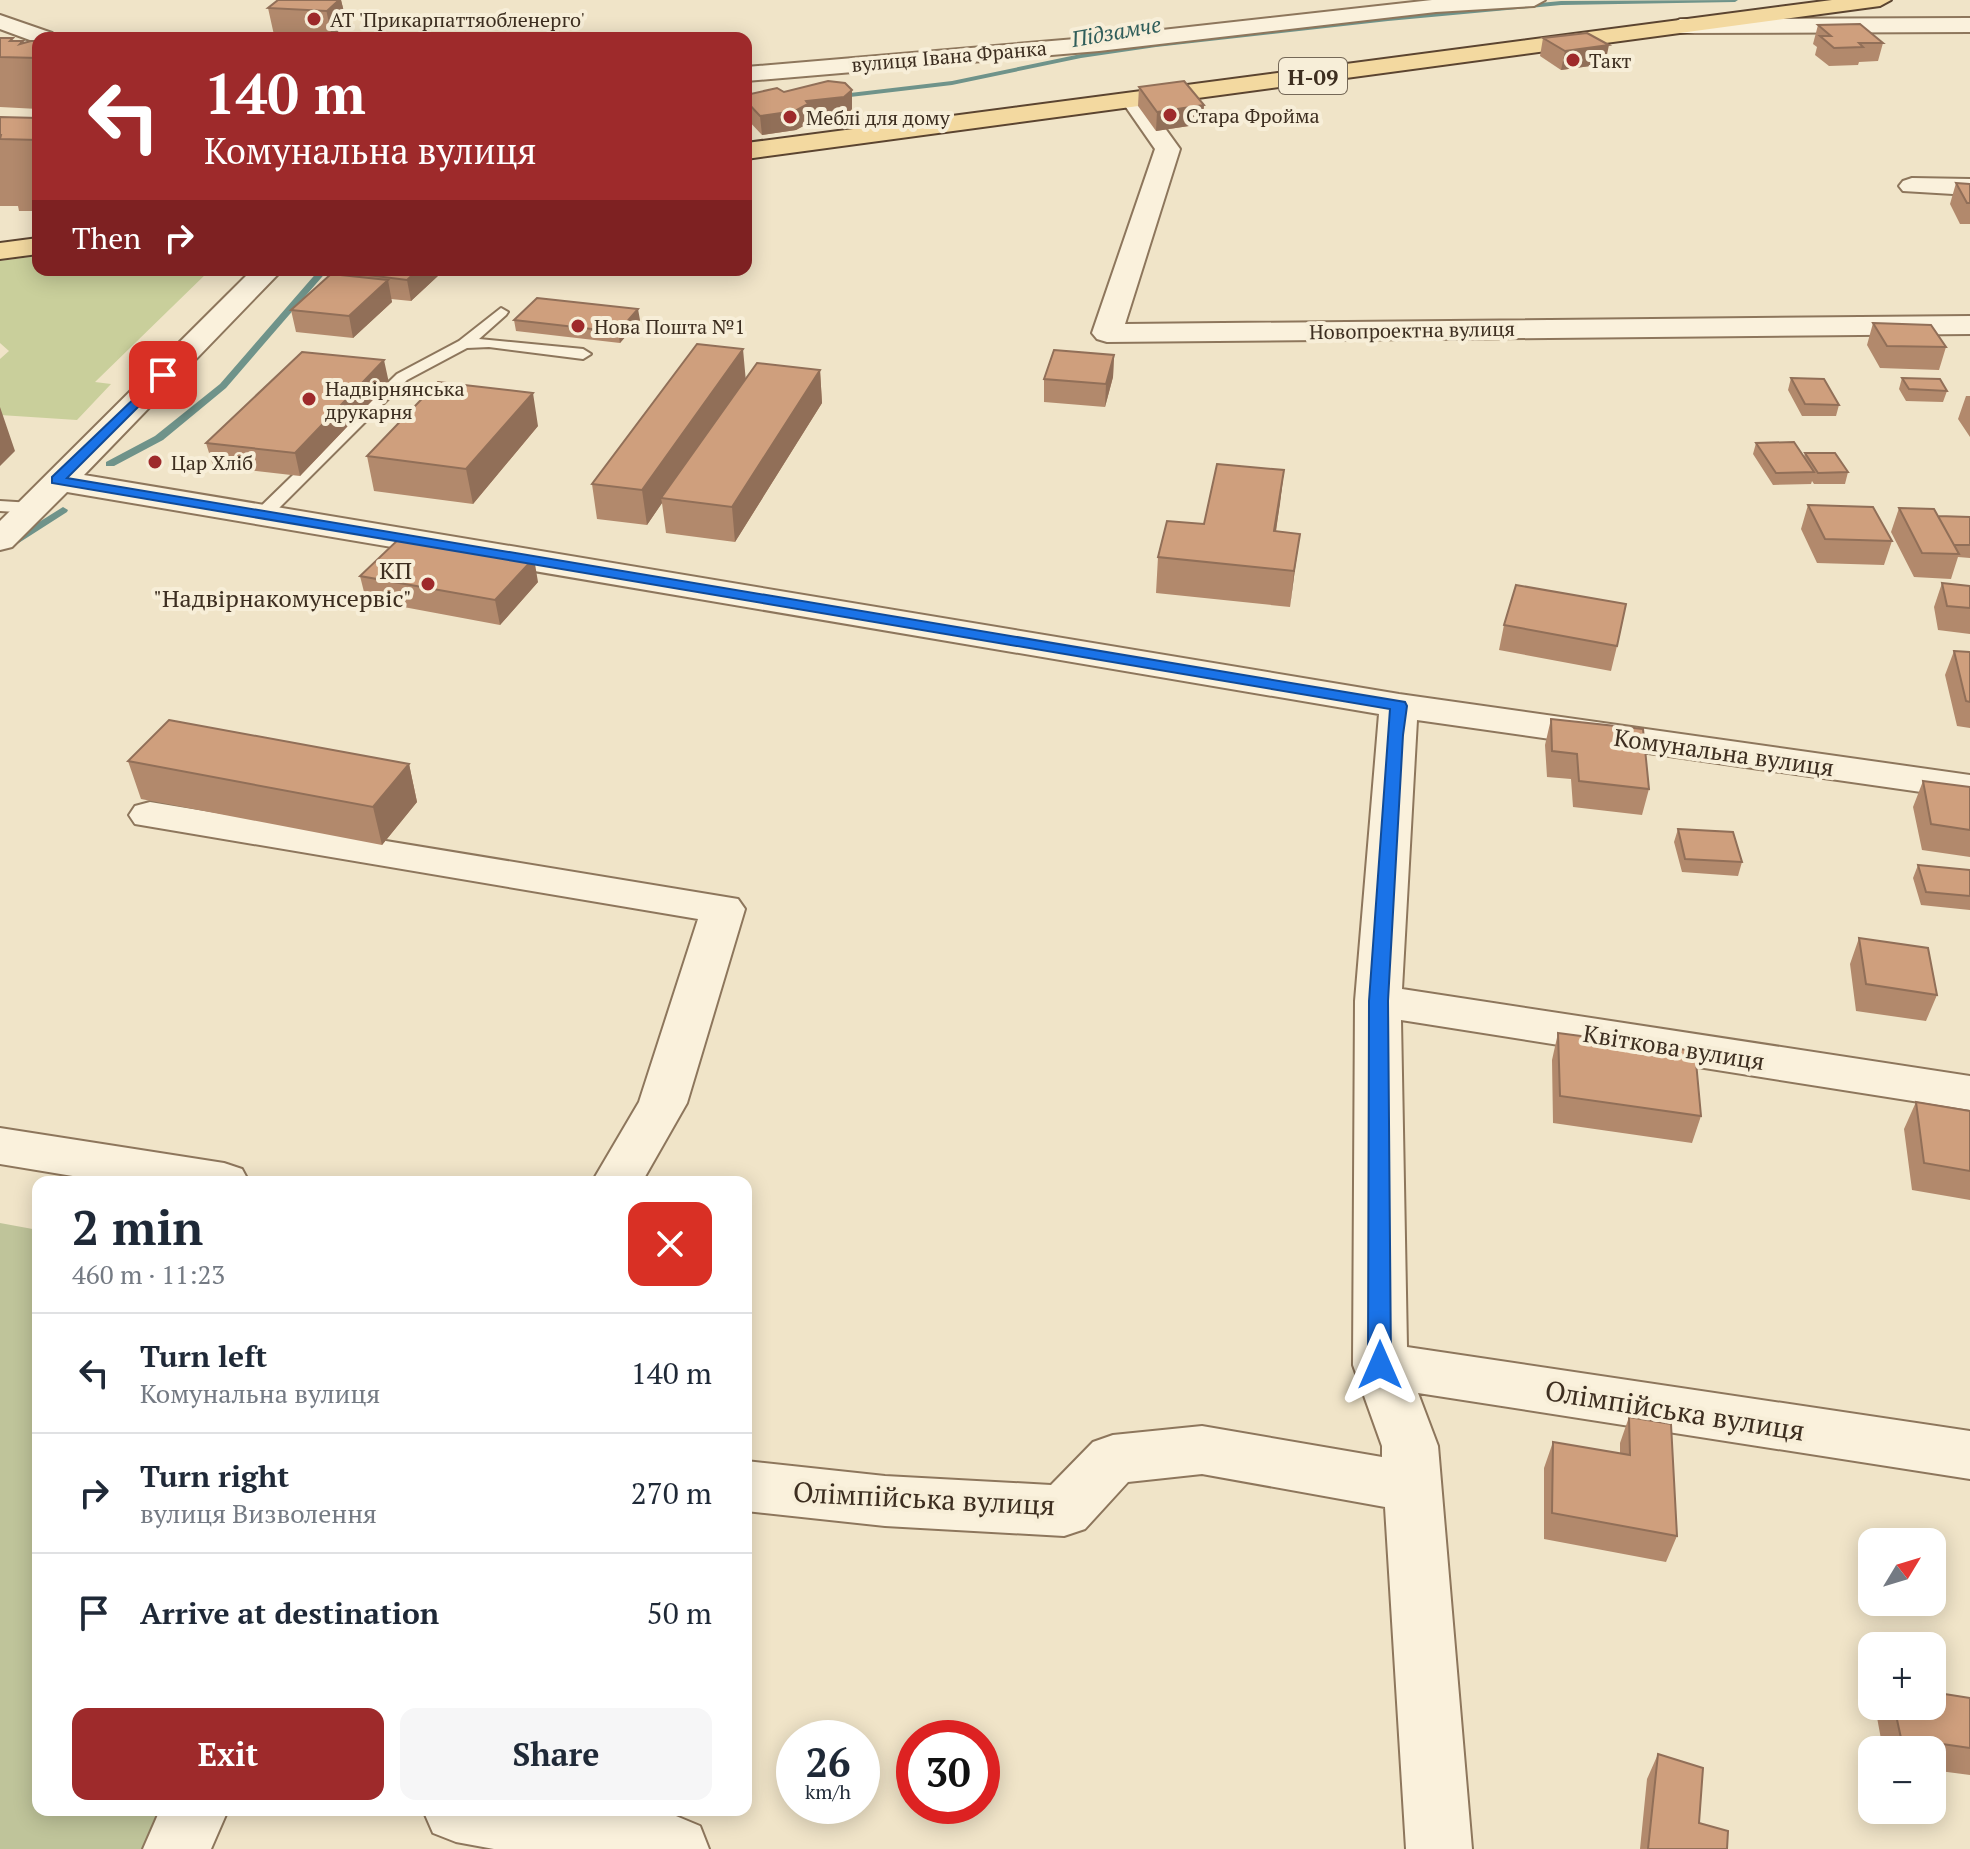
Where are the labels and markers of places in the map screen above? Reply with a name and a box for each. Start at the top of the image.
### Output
place label: АТ 'Прикарпаттяобленерго' [330,6,585,33]
marker: АТ 'Прикарпаттяобленерго' [305,10,323,28]
place label: Такт [1589,47,1631,74]
marker: Такт [1564,51,1582,69]
place label: Стара Фройма [1186,102,1320,129]
place label: Меблі для дому [806,104,951,131]
marker: Стара Фройма [1161,106,1179,124]
marker: Меблі для дому [781,108,799,126]
place label: Нова Пошта №1 [594,313,745,340]
marker: Нова Пошта №1 [569,317,587,335]
pin [129,341,197,409]
place label: Надвірнянська друкарня [325,375,465,425]
marker: Надвірнянська друкарня [300,390,318,408]
place label: Цар Хліб [171,449,253,476]
marker: Цар Хліб [146,453,164,471]
place label: КП "Надвірнакомунсервіс" [153,554,412,614]
marker: КП "Надвірнакомунсервіс" [419,575,437,593]

